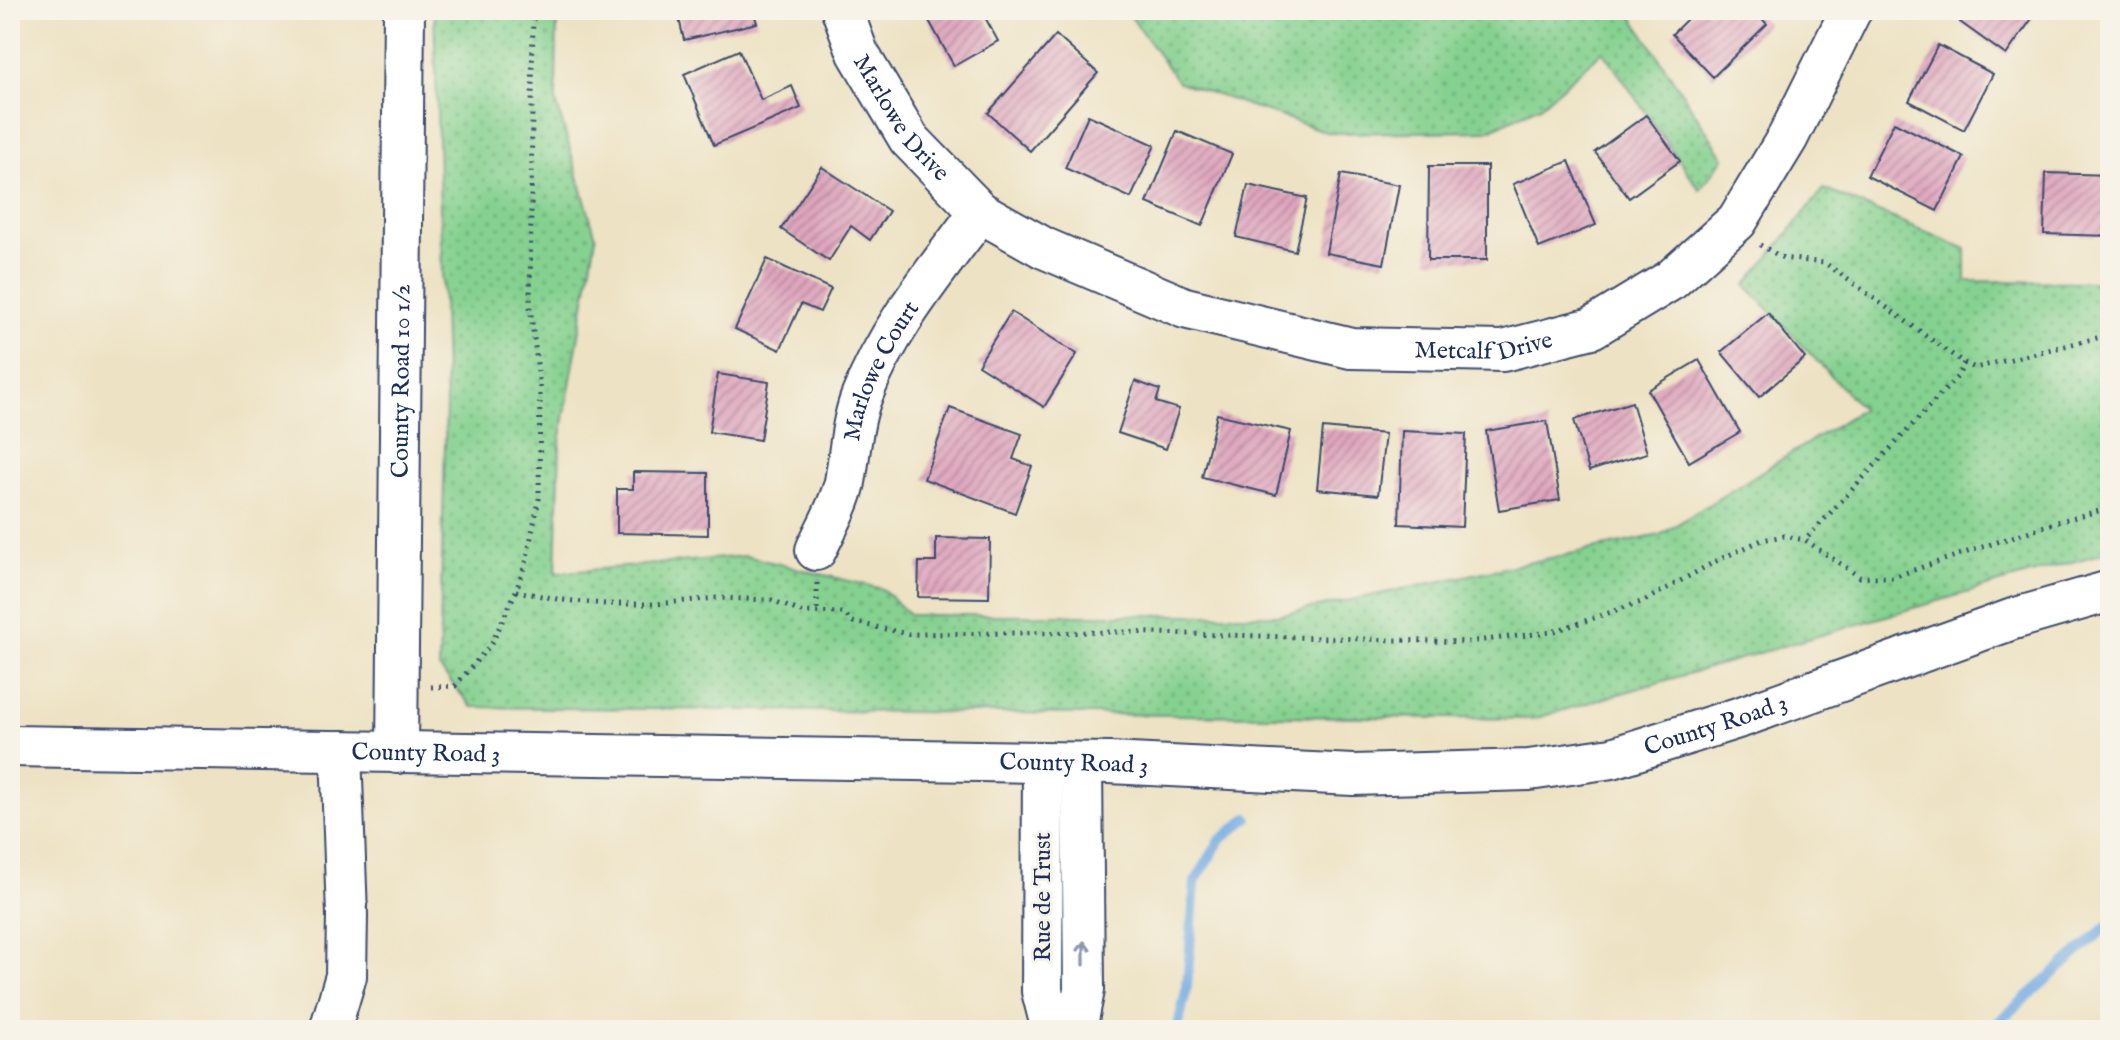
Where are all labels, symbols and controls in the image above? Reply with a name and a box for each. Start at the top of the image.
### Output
street label: Marlowe Drive [845,49,956,189]
street label: County Road 10 1/2 [386,284,418,478]
street label: Marlowe Court [837,295,927,444]
street label: Metcalf Drive [1414,325,1556,369]
street label: County Road 3 [1640,688,1792,764]
street label: County Road 3 [351,737,501,771]
street label: County Road 3 [999,747,1149,782]
street label: Rue de Trust [1028,832,1059,962]
one-way arrow [1076,940,1092,967]

